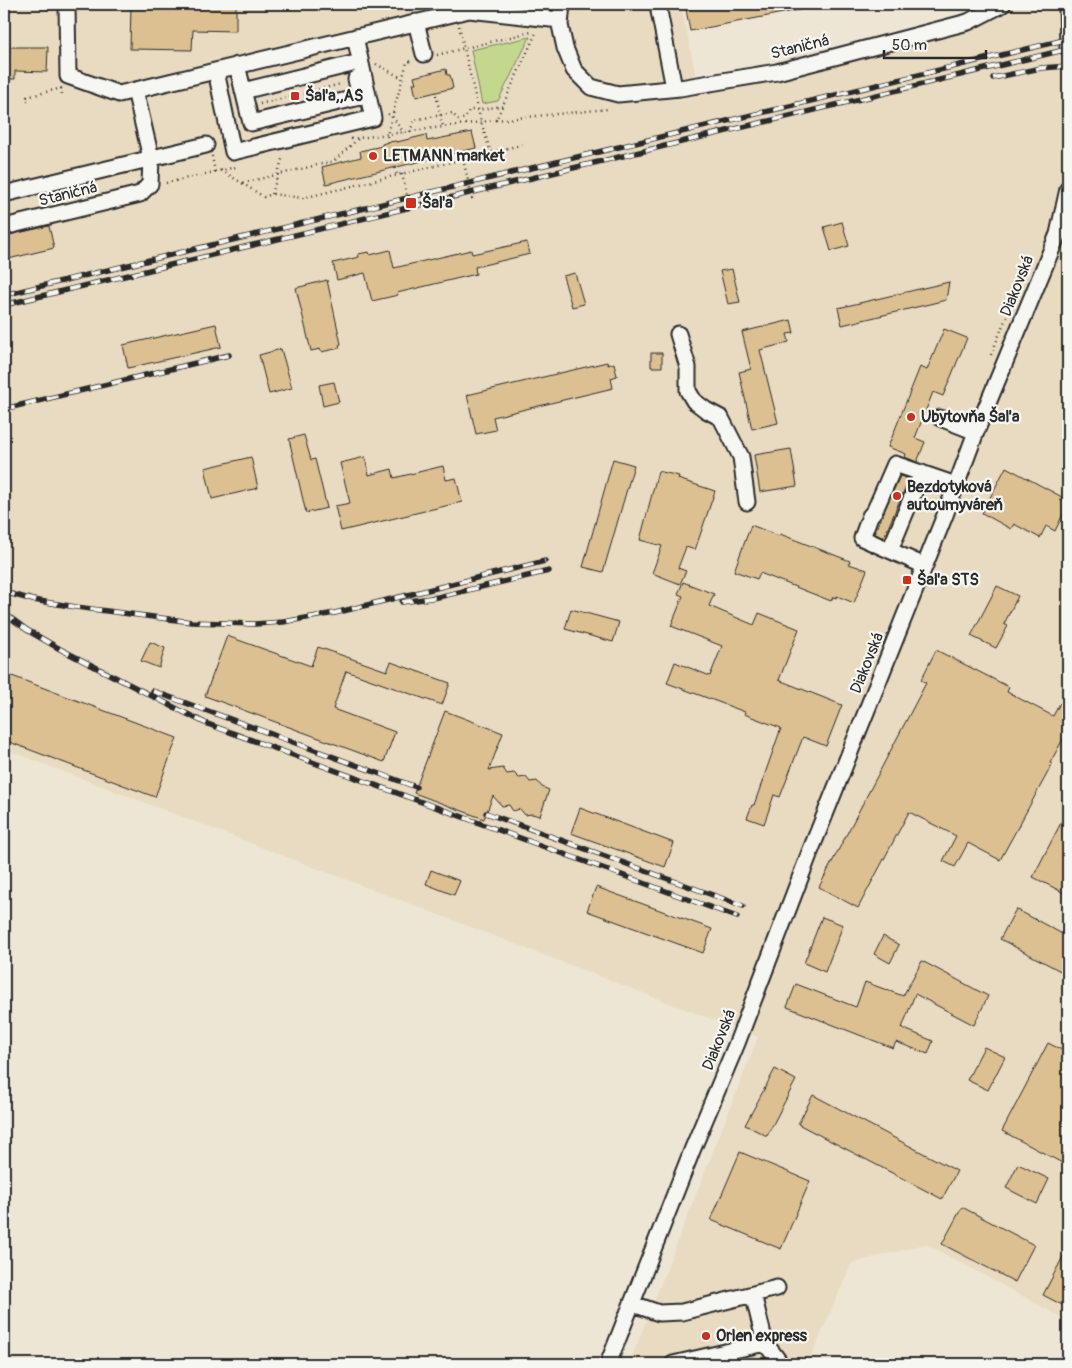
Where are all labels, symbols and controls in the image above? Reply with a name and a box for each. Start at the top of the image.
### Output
scale bar [884,28,987,60]
street label: Staničná [769,30,831,64]
text: 50 m [892,36,927,55]
place label: Šaľa,,AS [305,85,363,106]
marker: Šaľa,,AS [289,90,301,102]
place label: LETMANN market [383,146,505,166]
marker: LETMANN market [367,150,379,162]
street label: Staničná [37,177,99,211]
place label: Šaľa [422,192,453,213]
marker: Šaľa [404,196,418,210]
street label: Diakovská [996,253,1038,319]
place label: Ubytovňa Šaľa [921,406,1020,427]
marker: Ubytovňa Šaľa [905,411,917,423]
place label: Bezdotyková autoumyváreň [907,477,1003,515]
marker: Bezdotyková autoumyváreň [891,490,903,502]
place label: Šaľa STS [917,569,979,590]
marker: Šaľa STS [901,574,913,586]
street label: Diakovská [846,630,888,696]
street label: Diakovská [698,1007,740,1073]
place label: Orlen express [716,1326,808,1346]
marker: Orlen express [700,1330,712,1342]

